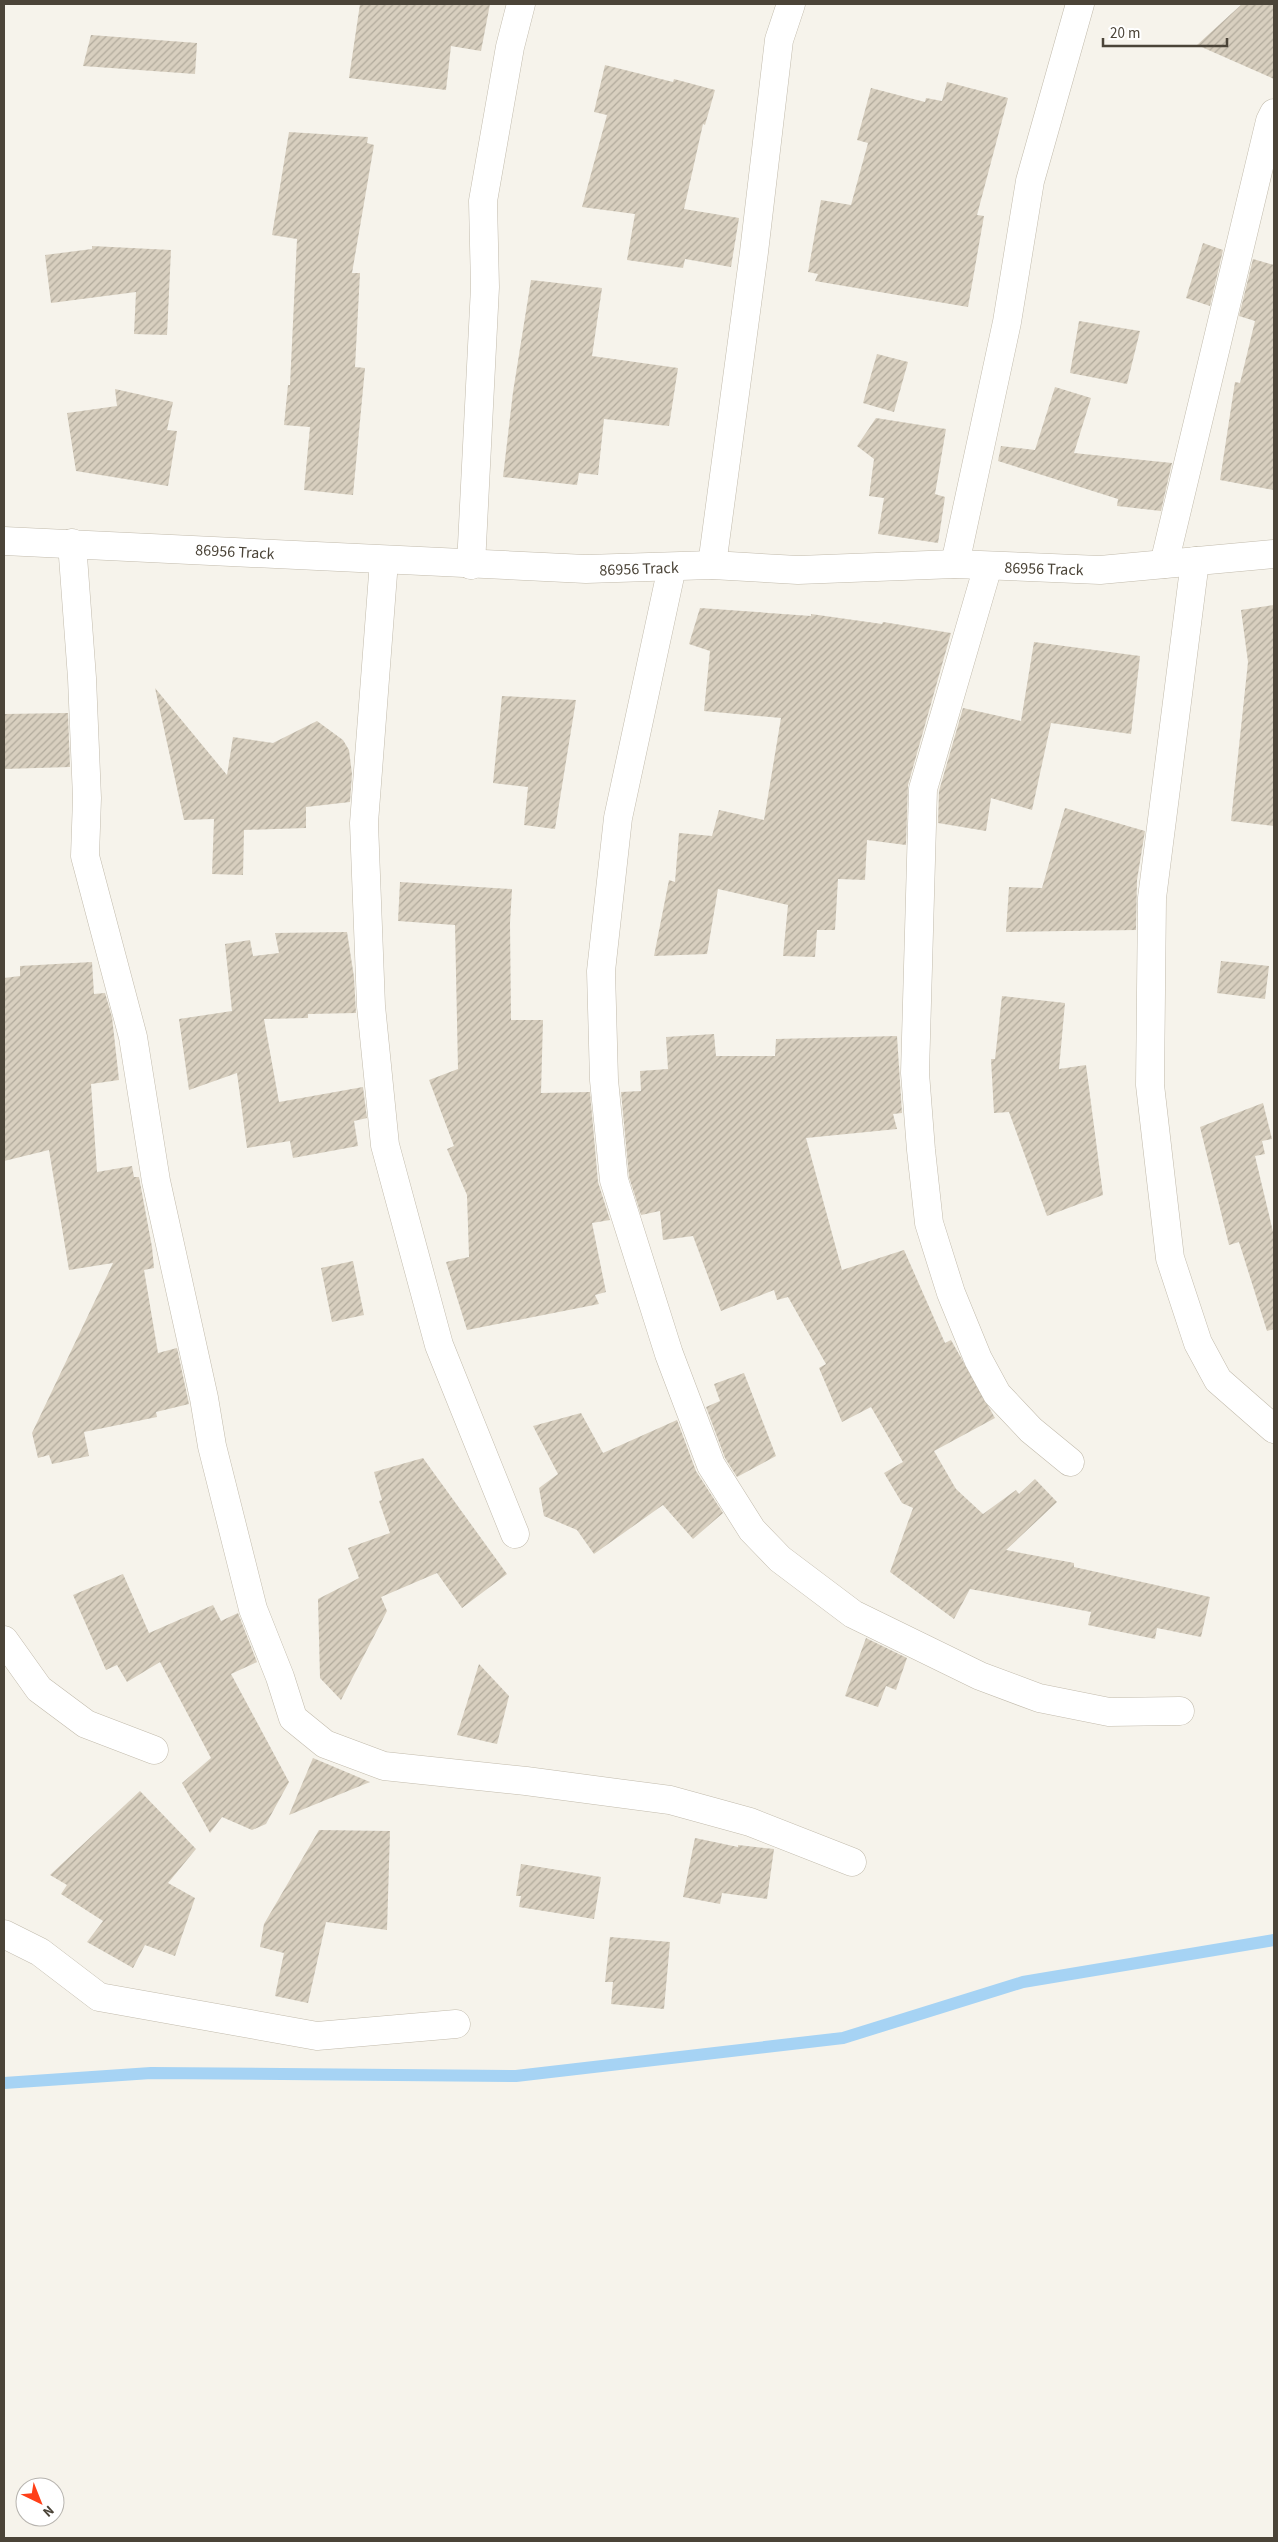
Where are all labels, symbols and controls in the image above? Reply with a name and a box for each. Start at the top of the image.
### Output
scale bar [1103,15,1227,47]
text: 20 m [1110,23,1140,44]
street label: 86956 Track [195,539,275,565]
street label: 86956 Track [599,557,679,581]
street label: 86956 Track [1004,557,1084,581]
north arrow [15,2477,65,2527]
text: N [38,2500,58,2521]

